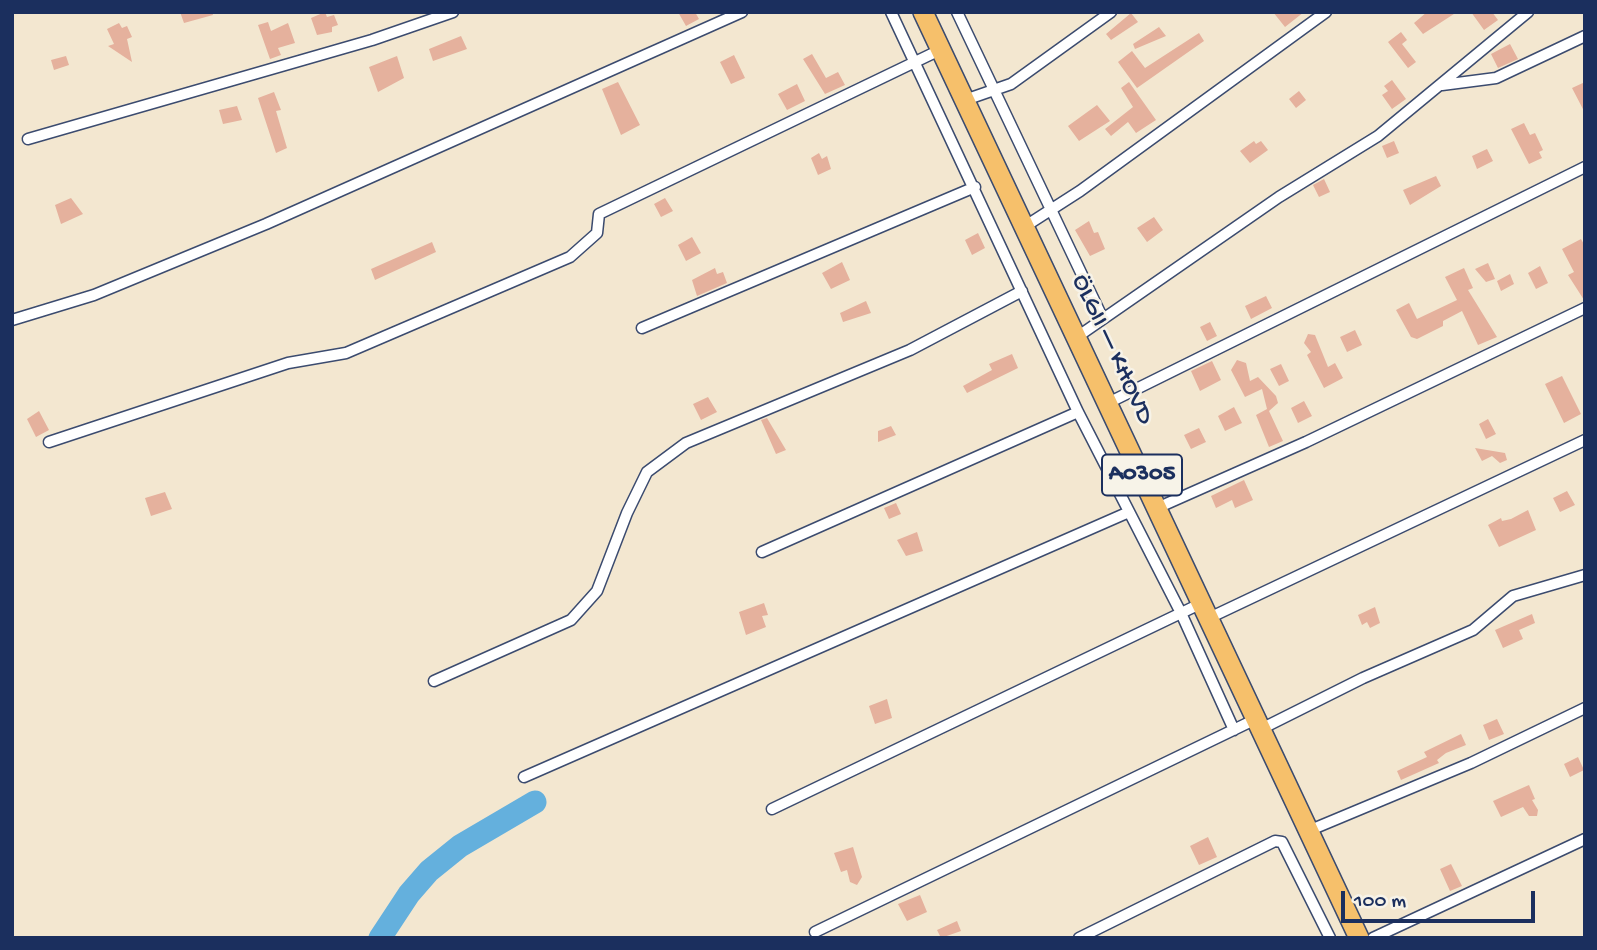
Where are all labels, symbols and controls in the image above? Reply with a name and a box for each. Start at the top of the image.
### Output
street label: ÖLGII — KHOVD [1063,270,1159,430]
road number: A0305 [1102,454,1182,496]
scale bar [1345,876,1539,920]
text: 100 m [1354,890,1406,915]

